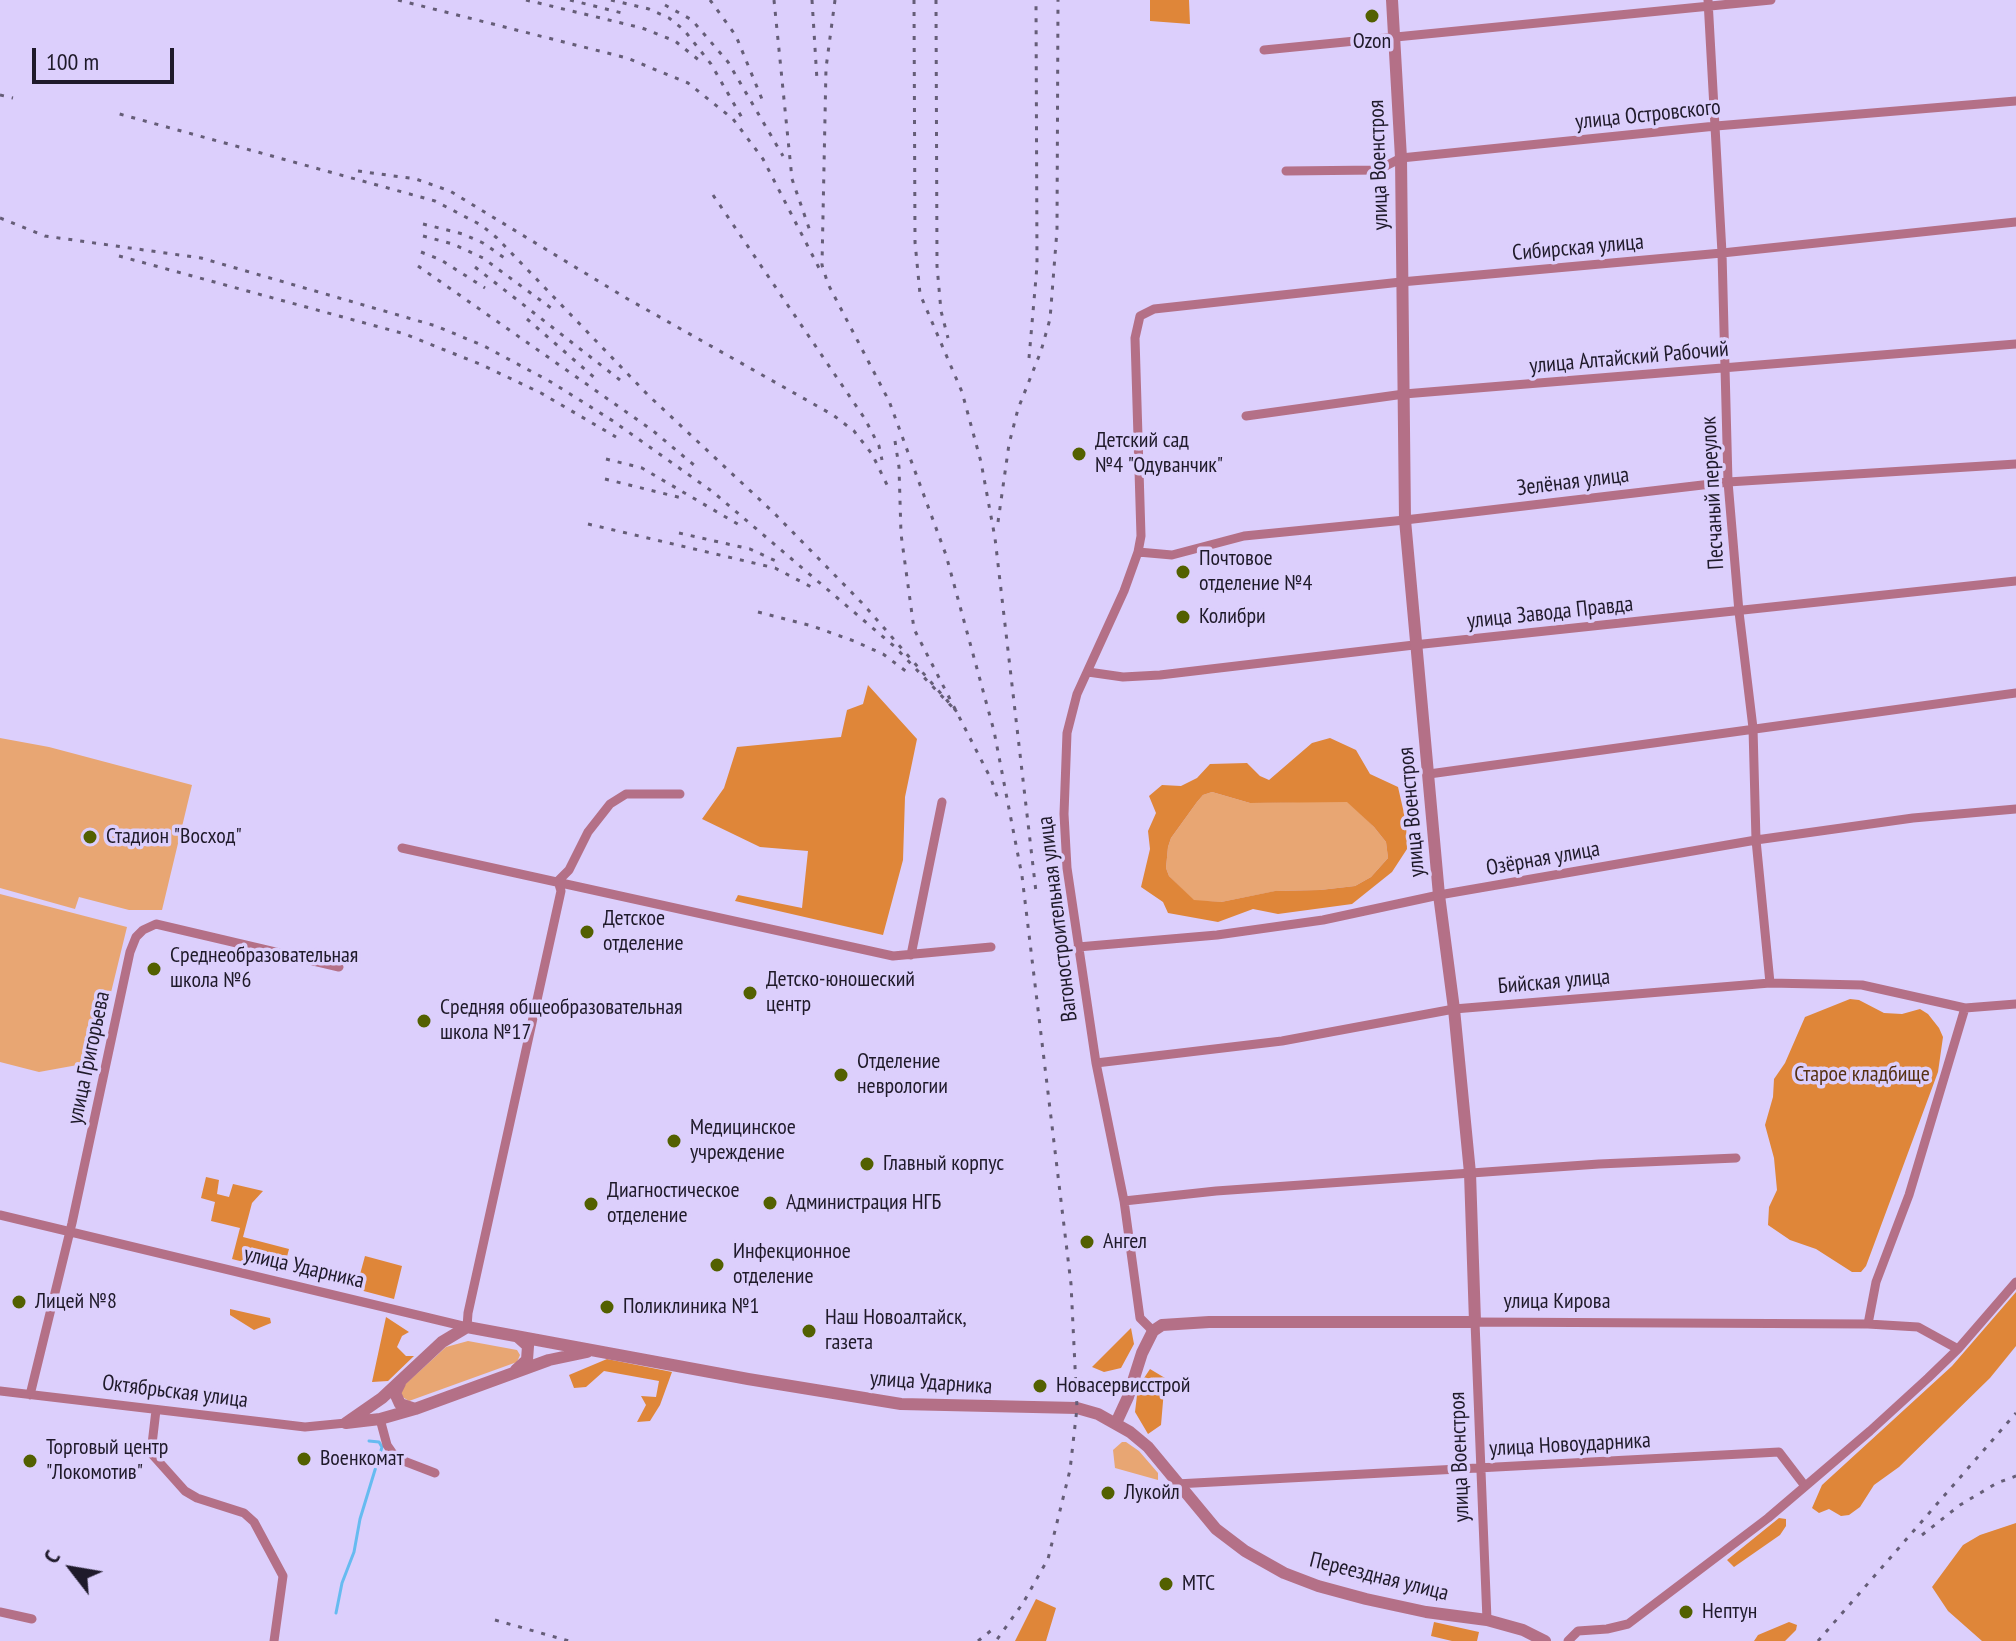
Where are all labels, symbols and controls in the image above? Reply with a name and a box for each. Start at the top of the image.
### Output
marker: Ozon [1363,7,1381,25]
place label: Ozon [1353,29,1391,55]
scale bar [36,32,178,82]
text: 100 m [46,46,99,77]
street label: улица Островского [1574,94,1722,136]
street label: улица Военстроя [1364,99,1394,231]
street label: Сибирская улица [1511,229,1645,267]
street label: улица Алтайский Рабочий [1528,336,1730,380]
street label: Песчаный переулок [1696,416,1730,570]
place label: Детский сад №4 "Одуванчик" [1095,428,1223,480]
marker: Детский сад №4 "Одуванчик" [1070,445,1088,463]
street label: Зелёная улица [1515,462,1631,502]
place label: Почтовое отделение №4 [1199,546,1312,598]
marker: Почтовое отделение №4 [1174,563,1192,581]
street label: улица Завода Правда [1466,591,1634,635]
place label: Колибри [1199,604,1266,630]
marker: Колибри [1174,608,1192,626]
street label: улица Военстроя [1393,746,1431,878]
street label: Вагоностроительная улица [1032,815,1084,1023]
place label: Стадион "Восход" [106,824,242,850]
marker: Стадион "Восход" [81,828,99,846]
street label: Озёрная улица [1484,836,1602,882]
place label: Детское отделение [603,906,684,958]
marker: Детское отделение [578,923,596,941]
place label: Среднеобразовательная школа №6 [170,943,358,994]
marker: Среднеобразовательная школа №6 [145,960,163,978]
street label: Бийская улица [1497,964,1611,1000]
place label: Детско-юношеский центр [766,967,915,1018]
marker: Детско-юношеский центр [741,984,759,1002]
street label: улица Григорьева [62,989,116,1127]
place label: Средняя общеобразовательная школа №17 [440,995,682,1046]
marker: Средняя общеобразовательная школа №17 [415,1012,433,1030]
place label: Отделение неврологии [857,1049,948,1100]
park label: Старое кладбище [1794,1062,1930,1088]
marker: Отделение неврологии [832,1066,850,1084]
place label: Медицинское учреждение [690,1115,796,1166]
marker: Медицинское учреждение [665,1132,683,1150]
place label: Главный корпус [883,1151,1004,1177]
marker: Главный корпус [858,1155,876,1173]
place label: Диагностическое отделение [607,1178,740,1230]
place label: Администрация НГБ [786,1190,941,1216]
marker: Администрация НГБ [761,1194,779,1212]
marker: Диагностическое отделение [582,1195,600,1213]
place label: Ангел [1103,1229,1147,1255]
marker: Ангел [1078,1233,1096,1251]
place label: Инфекционное отделение [733,1239,851,1290]
street label: улица Ударника [241,1241,367,1295]
marker: Инфекционное отделение [708,1256,726,1274]
place label: Лицей №8 [35,1289,117,1315]
street label: улица Кирова [1503,1289,1611,1315]
marker: Лицей №8 [10,1293,28,1311]
place label: Поликлиника №1 [623,1294,759,1320]
marker: Поликлиника №1 [598,1298,616,1316]
place label: Наш Новоалтайск, газета [825,1305,967,1356]
marker: Наш Новоалтайск, газета [800,1322,818,1340]
street label: улица Ударника [869,1366,993,1400]
street label: Октябрьская улица [101,1370,249,1414]
place label: Новасервисстрой [1056,1373,1190,1399]
marker: Новасервисстрой [1031,1377,1049,1395]
street label: улица Военстроя [1445,1391,1475,1523]
street label: улица Новоударника [1489,1428,1651,1462]
place label: Торговый центр "Локомотив" [46,1435,168,1486]
place label: Военкомат [320,1446,404,1472]
marker: Военкомат [295,1450,313,1468]
marker: Торговый центр "Локомотив" [21,1452,39,1470]
place label: Лукойл [1124,1480,1180,1506]
marker: Лукойл [1099,1484,1117,1502]
north arrow [32,1529,112,1609]
text: С [37,1545,66,1568]
street label: Переездная улица [1307,1547,1451,1607]
place label: МТС [1182,1571,1215,1597]
marker: МТС [1157,1575,1175,1593]
place label: Нептун [1702,1599,1757,1625]
marker: Нептун [1677,1603,1695,1621]

